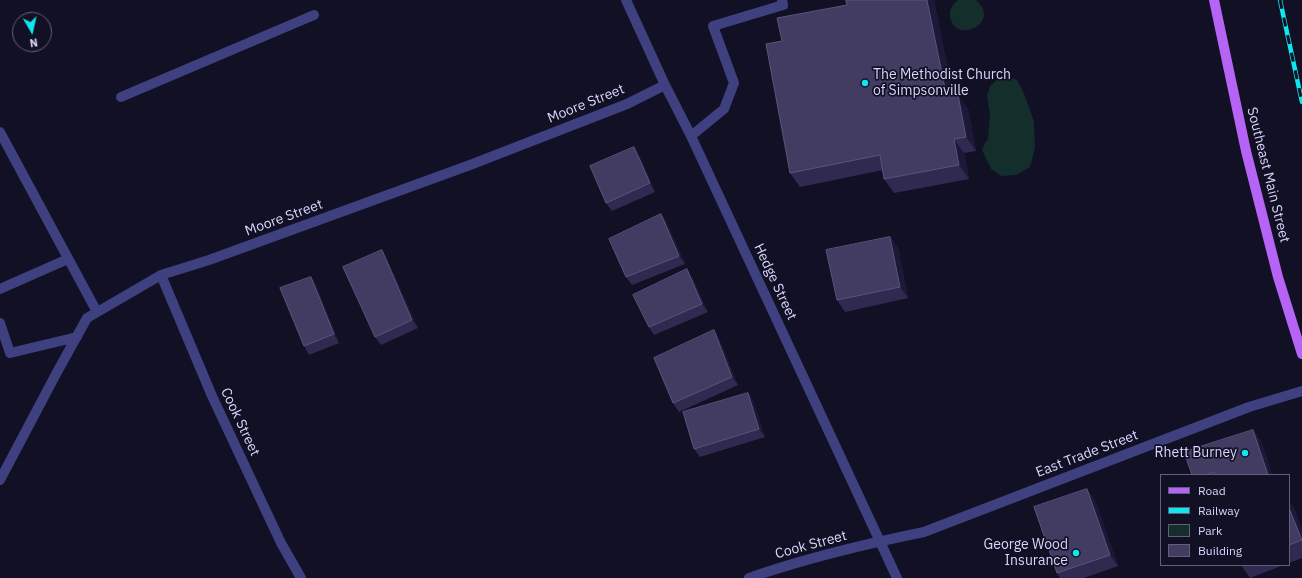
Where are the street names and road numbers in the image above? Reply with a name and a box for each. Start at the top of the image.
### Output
street label: Moore Street [545,81,627,127]
street label: Southeast Main Street [1243,106,1293,244]
street label: Moore Street [243,196,325,240]
street label: Hedge Street [750,241,800,323]
street label: Cook Street [217,385,263,459]
street label: East Trade Street [1034,427,1140,481]
street label: Cook Street [773,527,849,563]

